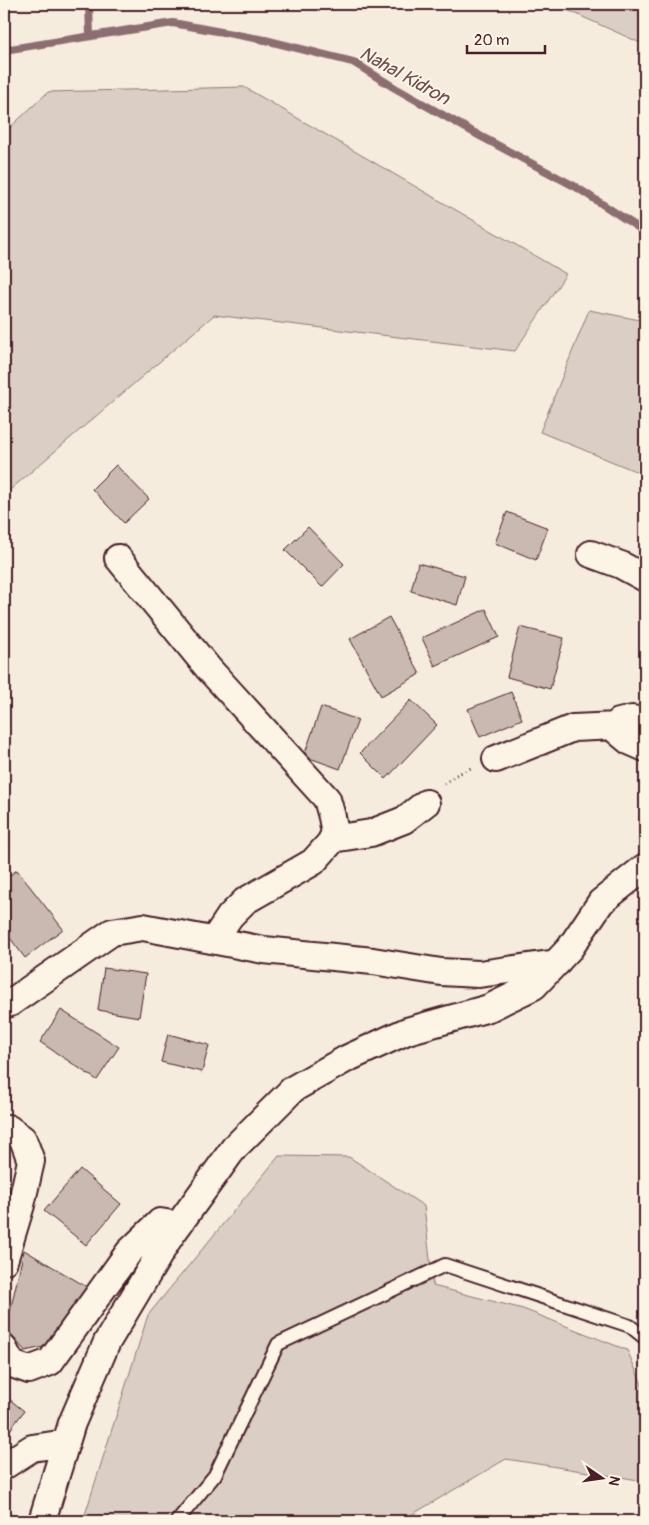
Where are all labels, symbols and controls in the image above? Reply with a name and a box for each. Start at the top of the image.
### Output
scale bar [467,22,544,54]
text: 20 m [474,31,509,50]
water label: Nahal Kidron [355,41,455,111]
north arrow [576,1452,626,1502]
text: N [605,1474,624,1487]

